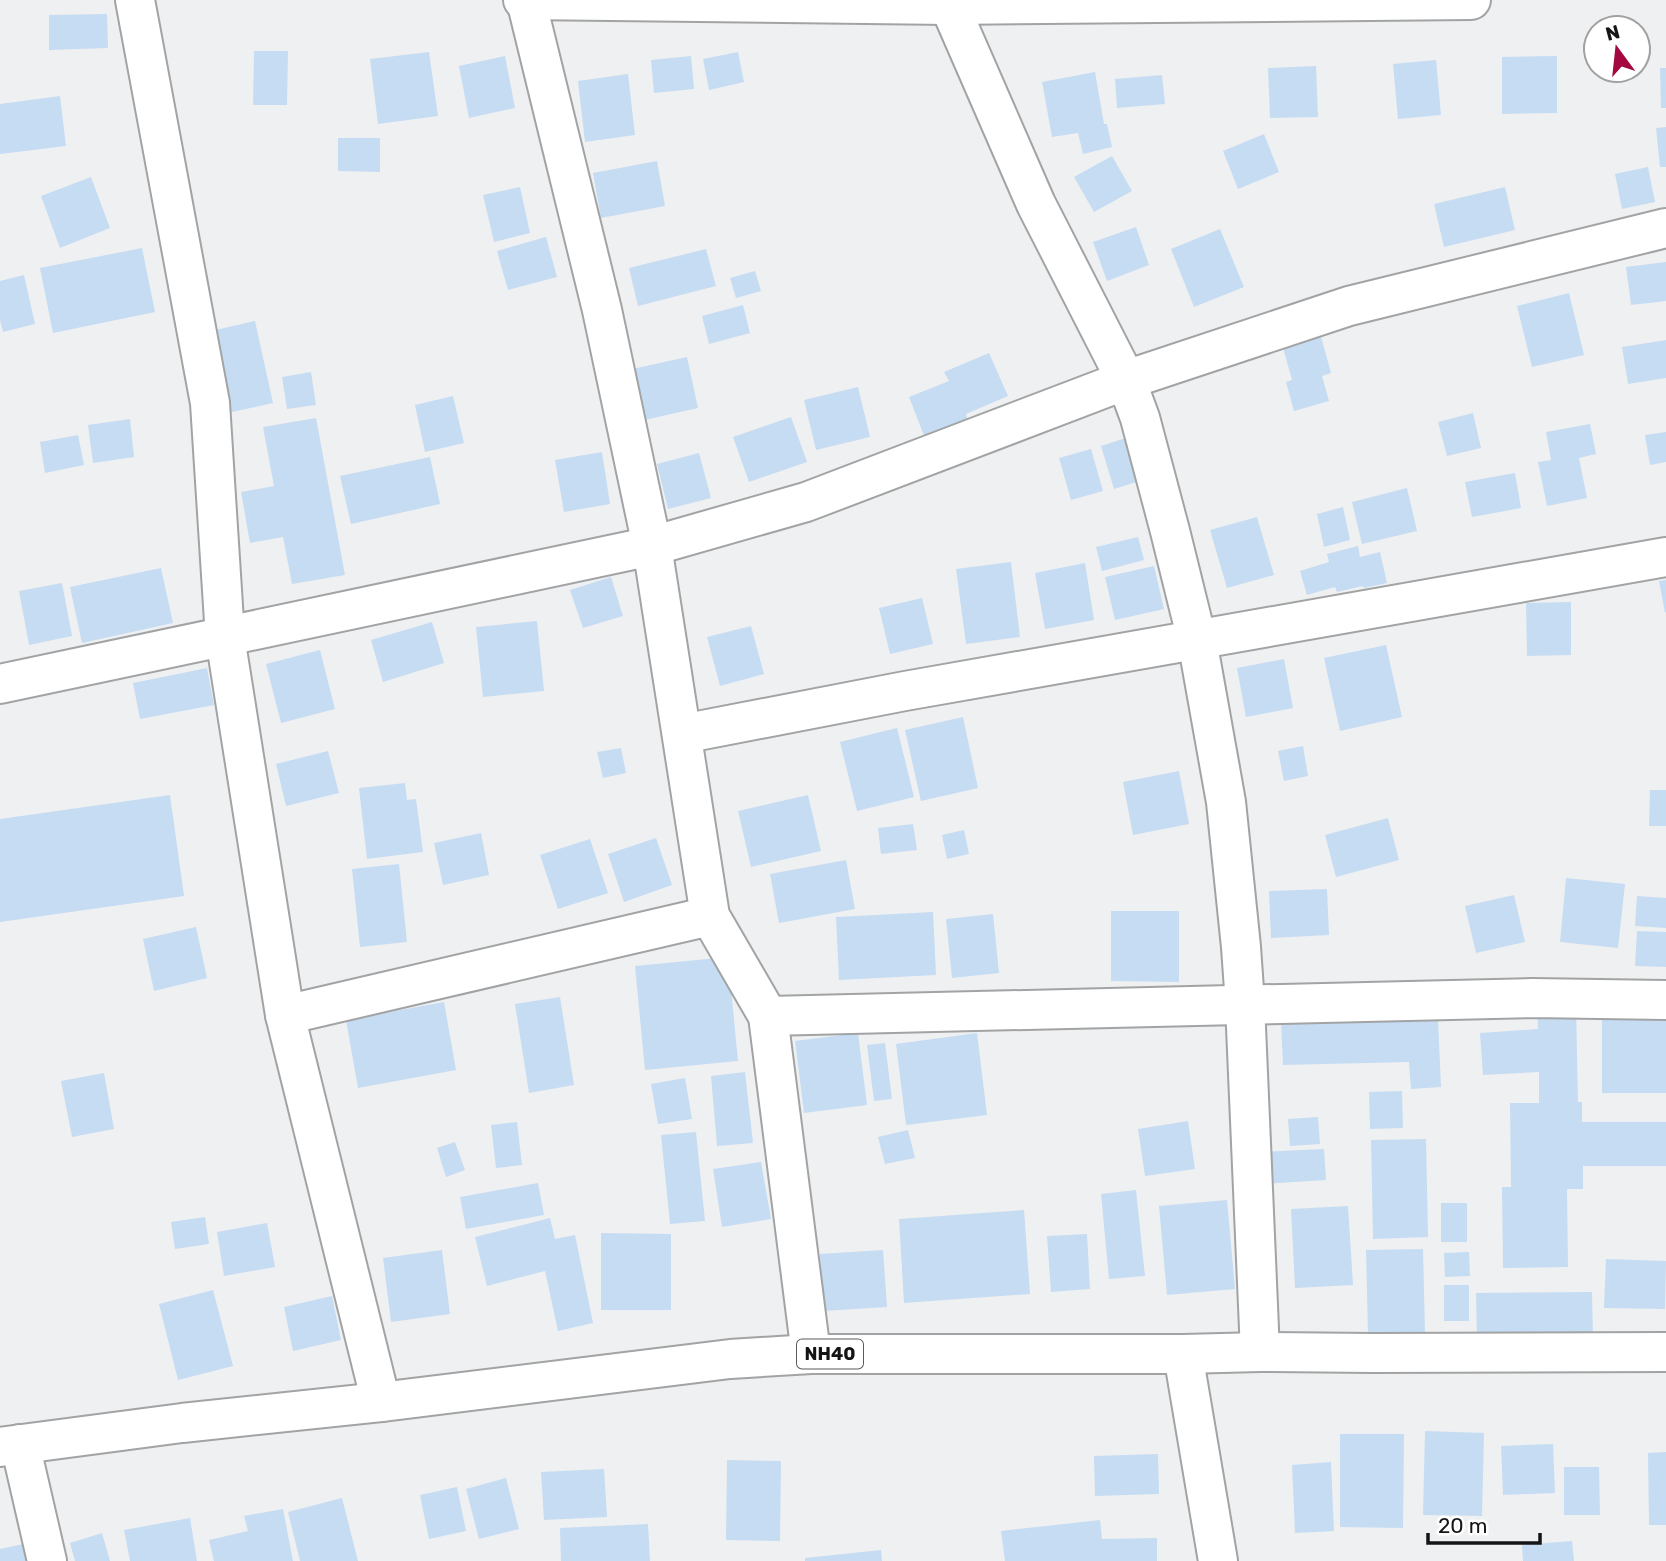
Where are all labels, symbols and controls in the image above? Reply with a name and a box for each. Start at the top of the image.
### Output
north arrow [1582,14,1652,84]
text: N [1603,20,1622,46]
road number: NH40 [797,1339,863,1368]
scale bar [1428,1502,1540,1546]
text: 20 m [1438,1513,1487,1538]

